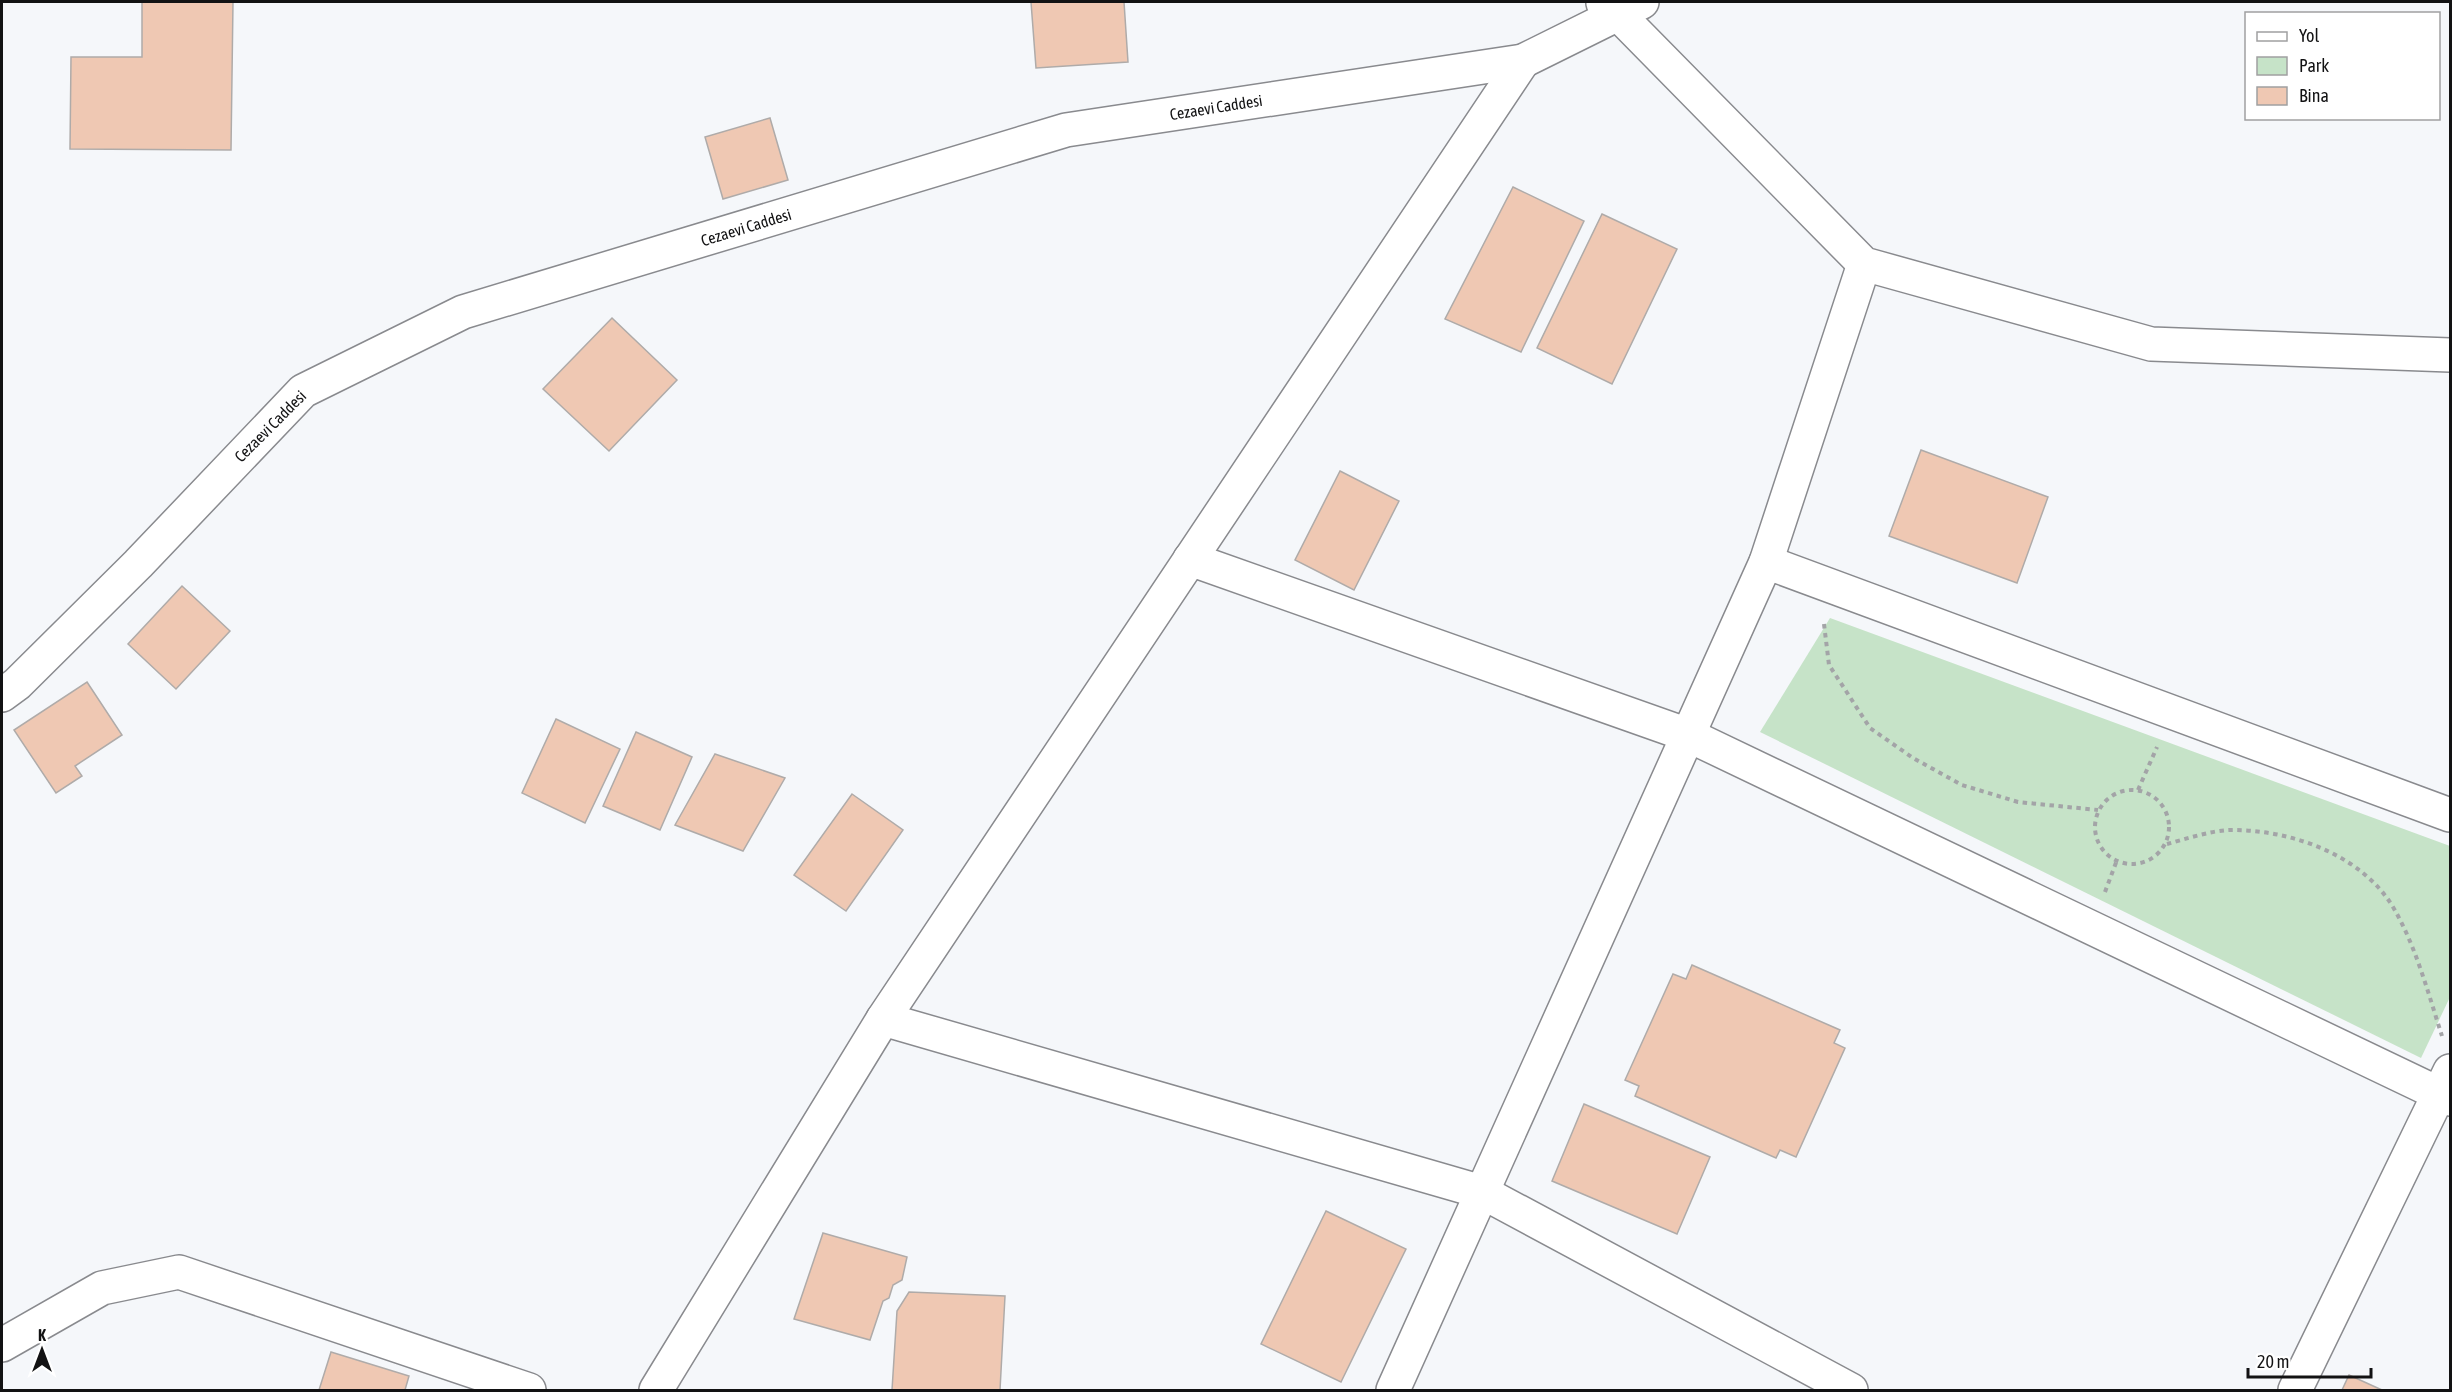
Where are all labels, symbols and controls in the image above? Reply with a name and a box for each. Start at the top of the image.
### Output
legend [2245,12,2440,120]
text: Yol [2299,25,2319,46]
text: Park [2299,55,2329,76]
text: Bina [2299,85,2329,106]
street label: Cezaevi Caddesi [1168,91,1264,123]
street label: Cezaevi Caddesi [699,205,793,249]
street label: Cezaevi Caddesi [231,387,309,465]
north arrow [12,1320,72,1380]
text: K [38,1326,46,1344]
scale bar [2248,1341,2371,1379]
text: 20 m [2257,1351,2289,1372]

